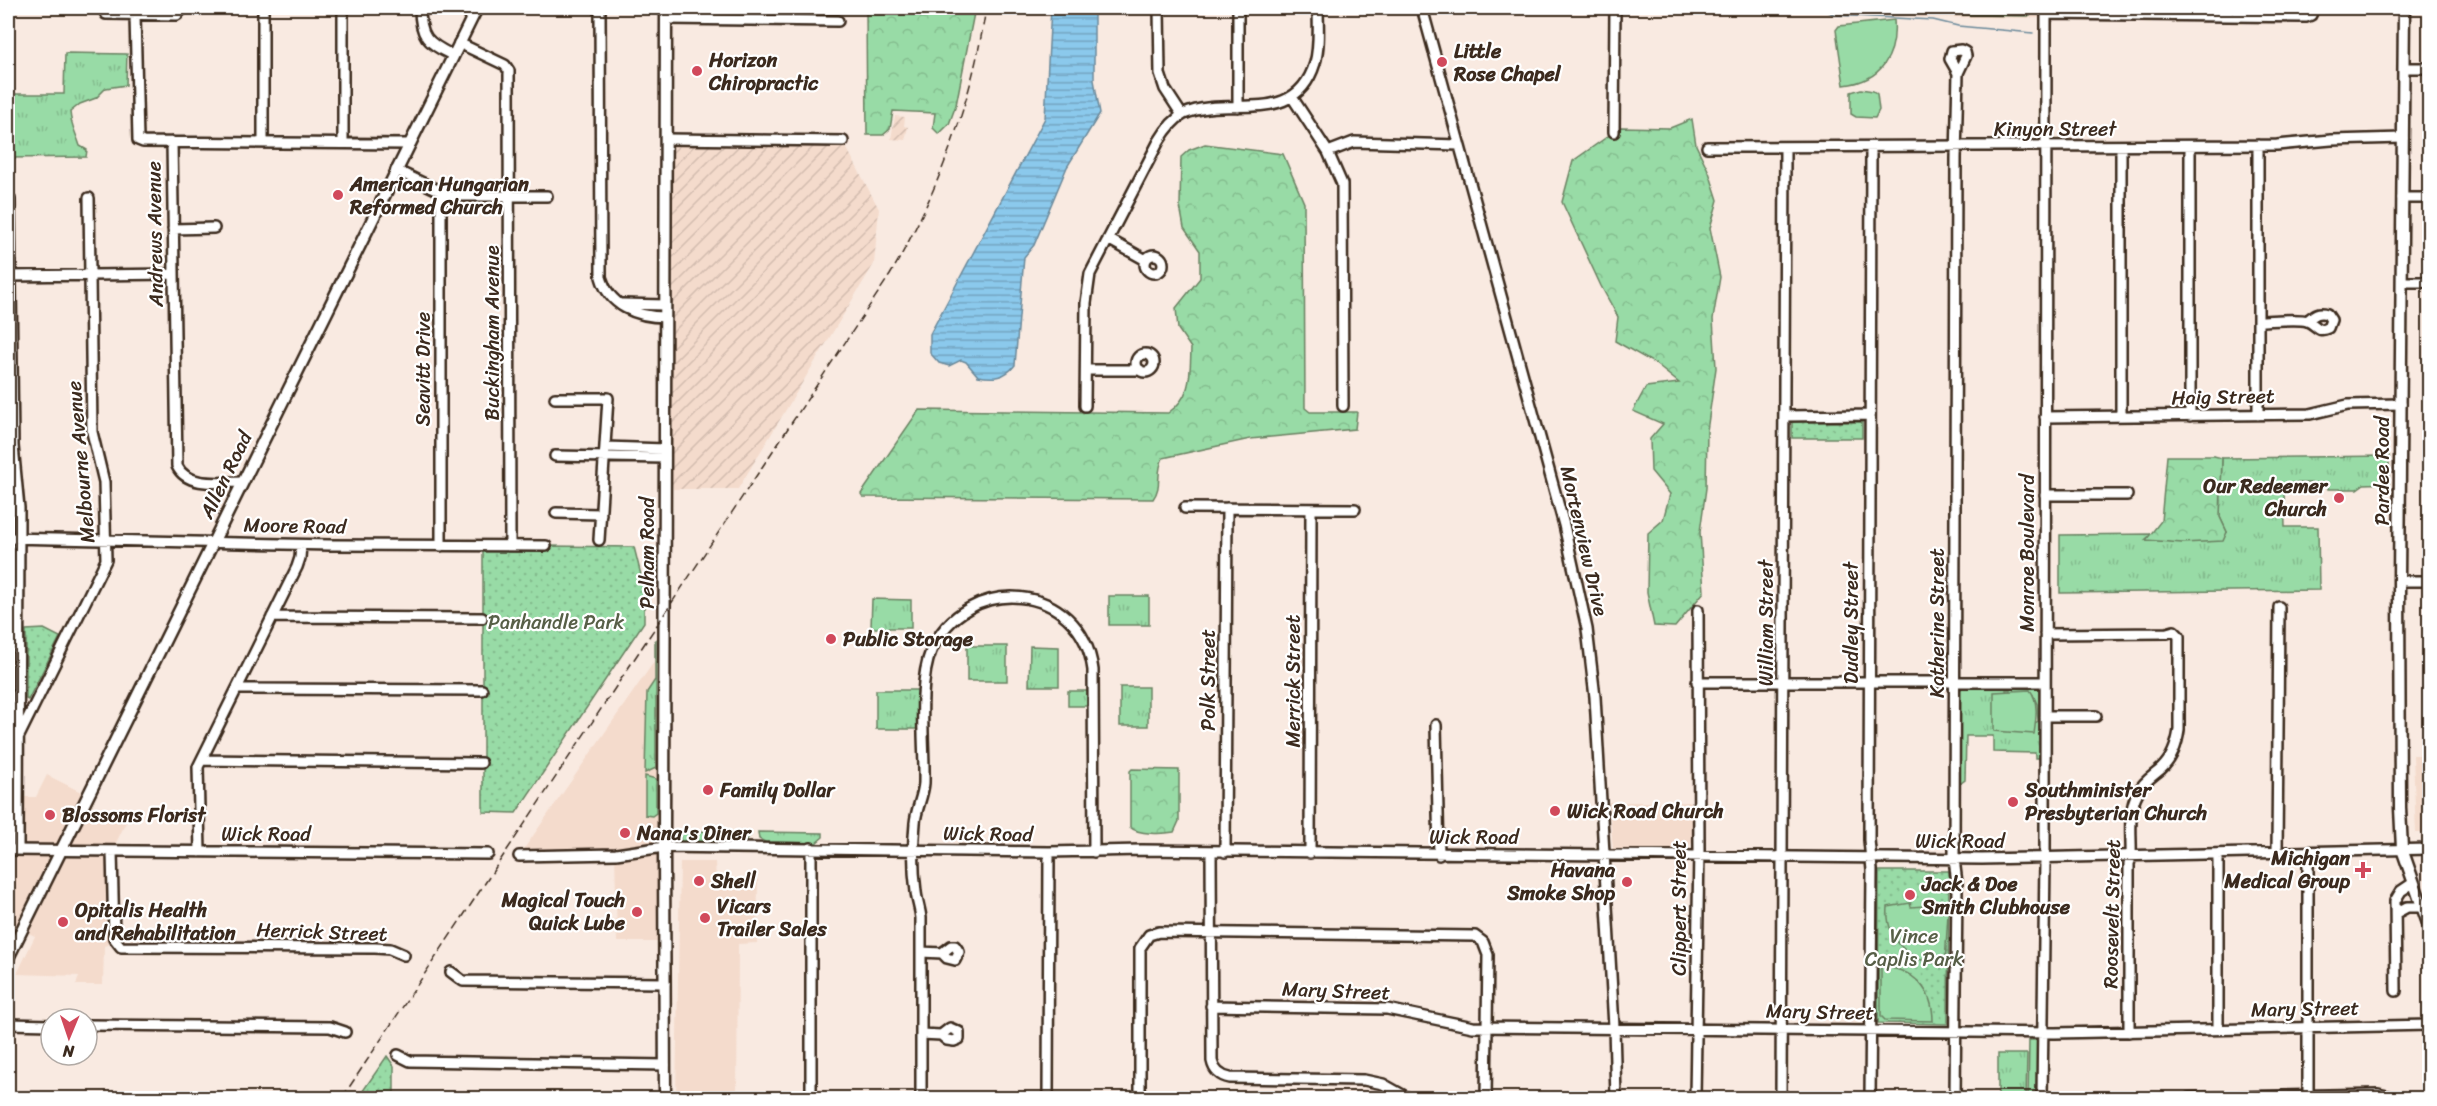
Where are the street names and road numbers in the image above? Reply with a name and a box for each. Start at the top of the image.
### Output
street label: Kinyon Street [1994,112,2117,147]
street label: Andrews Avenue [136,161,174,308]
street label: Buckingham Avenue [475,245,510,421]
street label: Seavitt Drive [406,312,441,426]
street label: Melbourne Avenue [56,379,106,545]
street label: Haig Street [2171,379,2275,415]
street label: Pardee Road [2365,415,2400,525]
street label: Allen Road [189,424,263,526]
street label: Mortenview Drive [1550,462,1618,620]
street label: Monroe Boulevard [2010,473,2045,632]
street label: Pelham Road [630,496,665,609]
street label: Moore Road [243,508,348,544]
street label: Katherine Street [1920,548,1955,698]
street label: William Street [1749,559,1784,686]
street label: Dudley Street [1834,561,1869,684]
street label: Merrick Street [1276,614,1311,748]
street label: Polk Street [1191,629,1226,731]
street label: Wick Road [943,816,1035,852]
street label: Wick Road [221,817,312,852]
street label: Wick Road [1429,820,1520,855]
street label: Wick Road [1915,824,2006,859]
street label: Roosevelt Street [2093,839,2131,989]
street label: Clippert Street [1662,840,1697,976]
street label: Herrick Street [256,912,388,952]
street label: Mary Street [1281,972,1391,1010]
street label: Mary Street [2251,991,2360,1027]
street label: Mary Street [1766,994,1875,1030]

